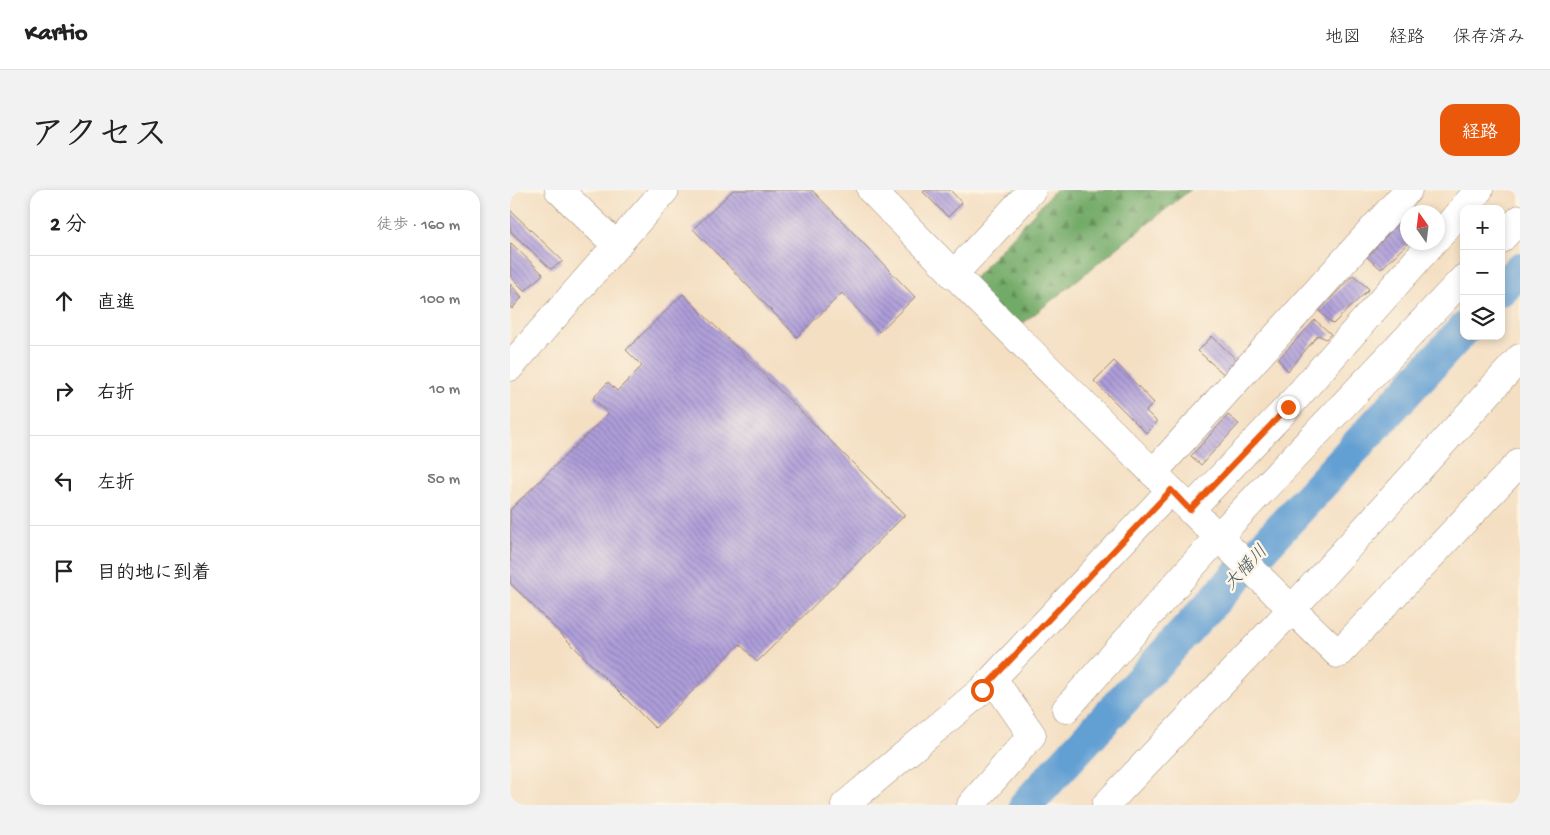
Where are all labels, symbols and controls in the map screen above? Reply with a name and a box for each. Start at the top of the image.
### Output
text: Kartio [25,20,88,49]
text: 地図 [1325,28,1361,49]
text: 経路 [1389,28,1425,49]
text: 保存済み [1453,28,1525,49]
button: 経路 [1440,104,1520,156]
text: アクセス [30,117,168,158]
north arrow [1400,205,1445,250]
map controls [1460,205,1505,340]
button: + [1460,205,1505,250]
text: 2 分 [50,214,86,239]
text: 徒歩 · 160 m [377,217,460,236]
button: − [1460,250,1505,295]
icon: ahead [50,287,78,315]
text: 100 m [420,291,460,310]
text: 直進 [97,293,135,316]
button: layers [1460,295,1505,340]
icon: right [50,377,78,405]
text: 10 m [429,381,460,400]
text: 右折 [97,383,135,406]
route end [1277,396,1300,419]
icon: left [50,467,78,495]
text: 50 m [427,471,460,490]
text: 左折 [97,473,135,496]
water label: 大幡川 [1220,541,1273,596]
icon: arrive [50,557,78,585]
text: 目的地に到着 [97,563,211,586]
route start [971,679,994,702]

